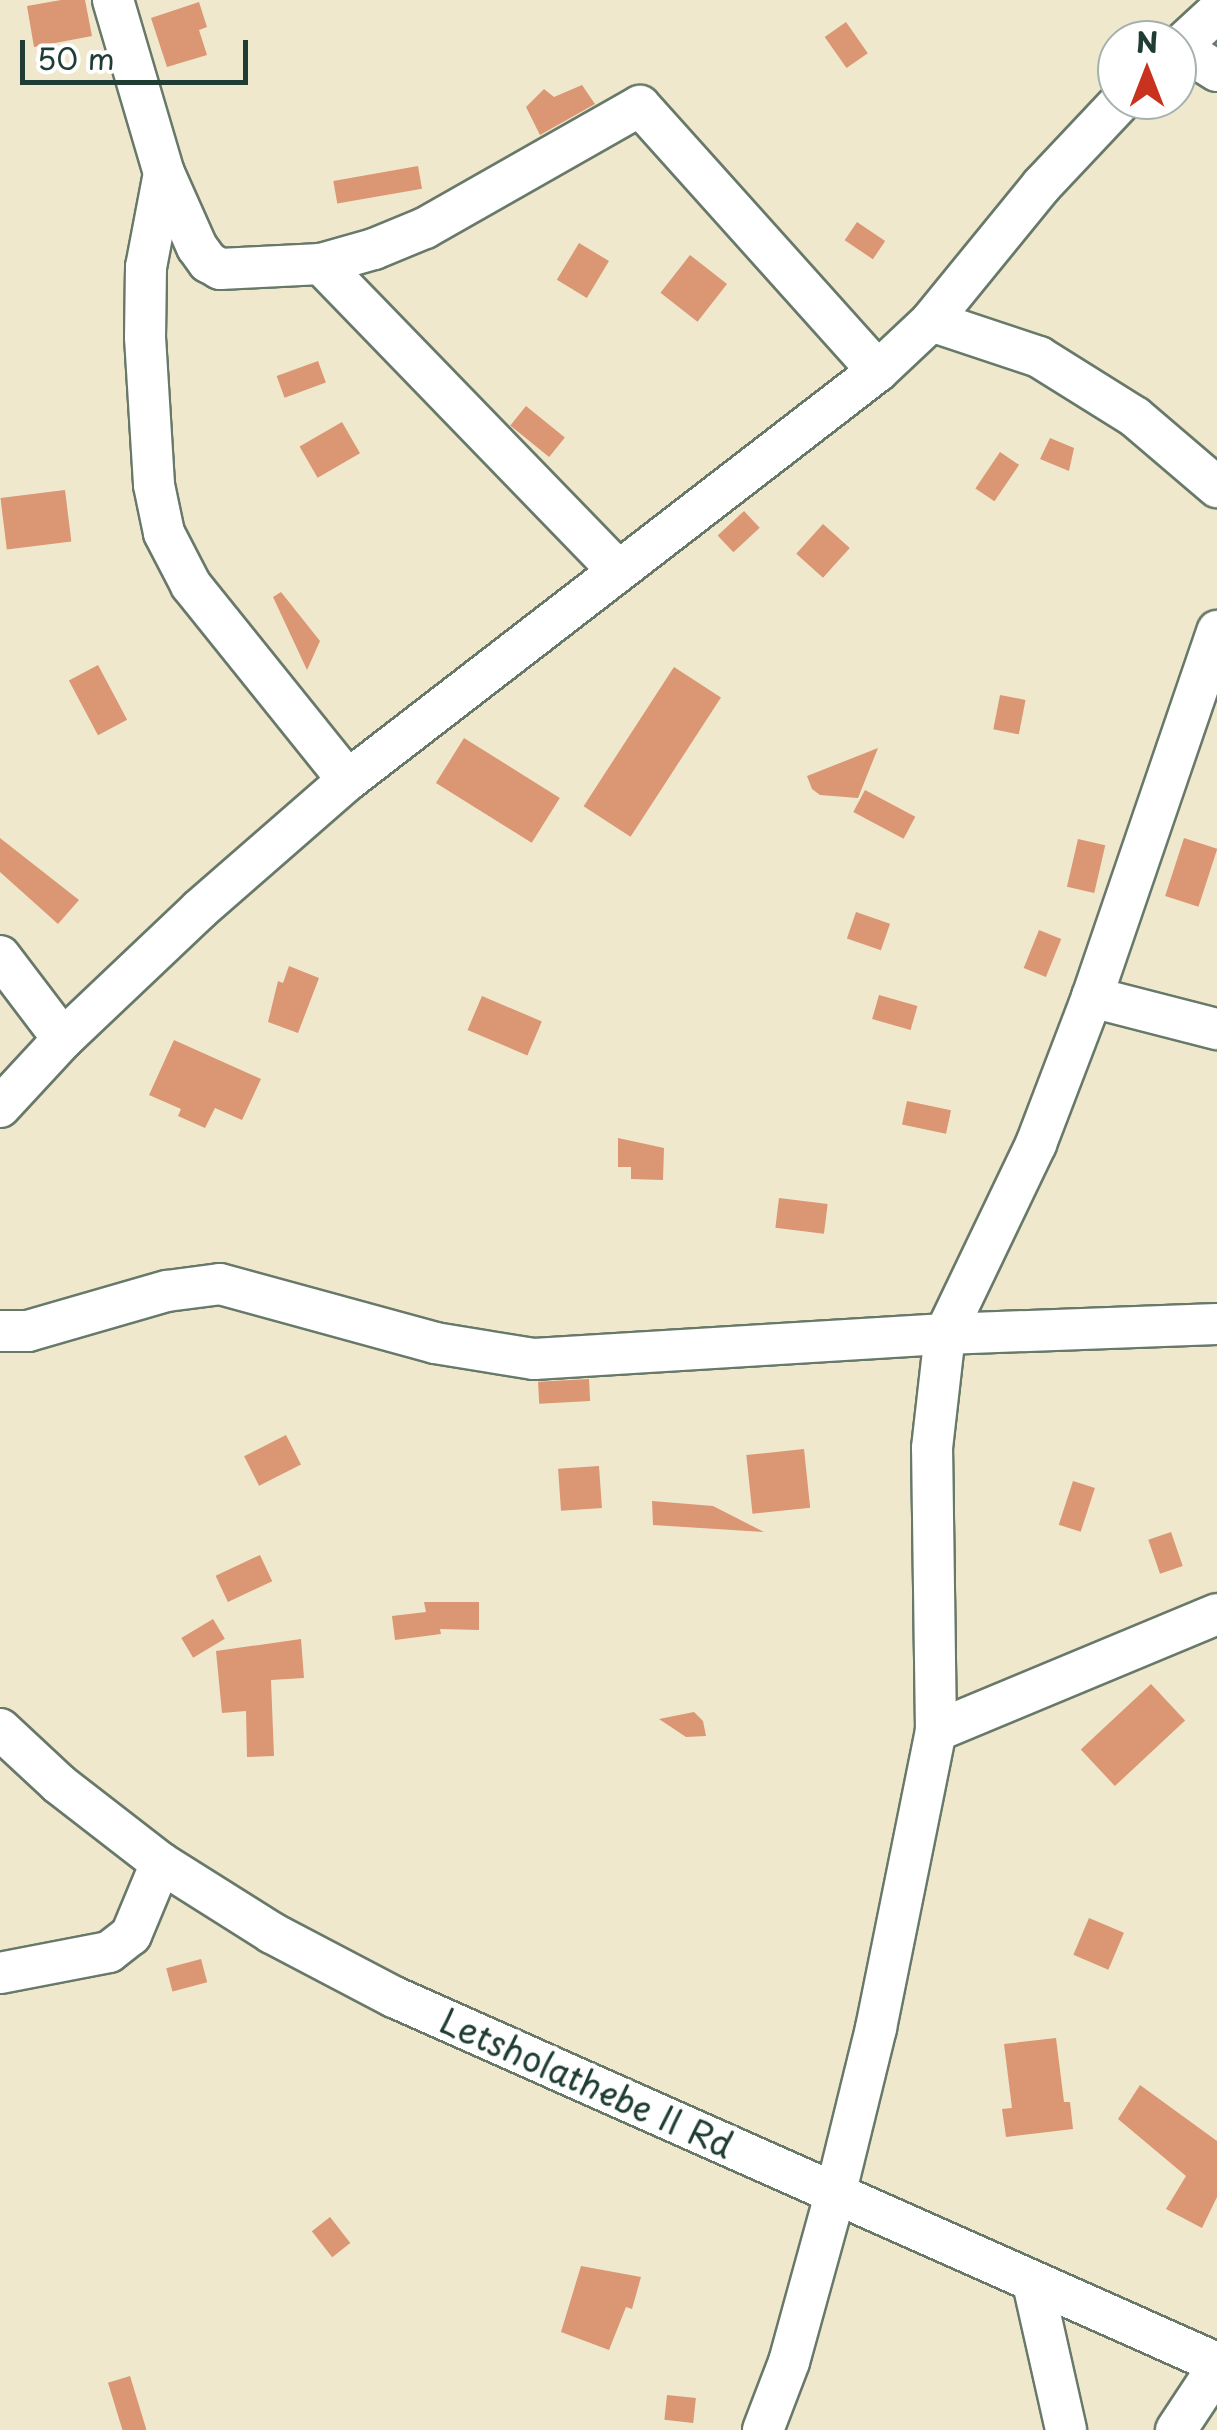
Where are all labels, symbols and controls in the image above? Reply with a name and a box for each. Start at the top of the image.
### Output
scale bar [25,20,252,82]
north arrow [1097,20,1197,120]
text: N [1136,20,1158,63]
text: 50 m [37,35,115,80]
street label: Letsholathebe II Rd [432,1997,742,2167]

